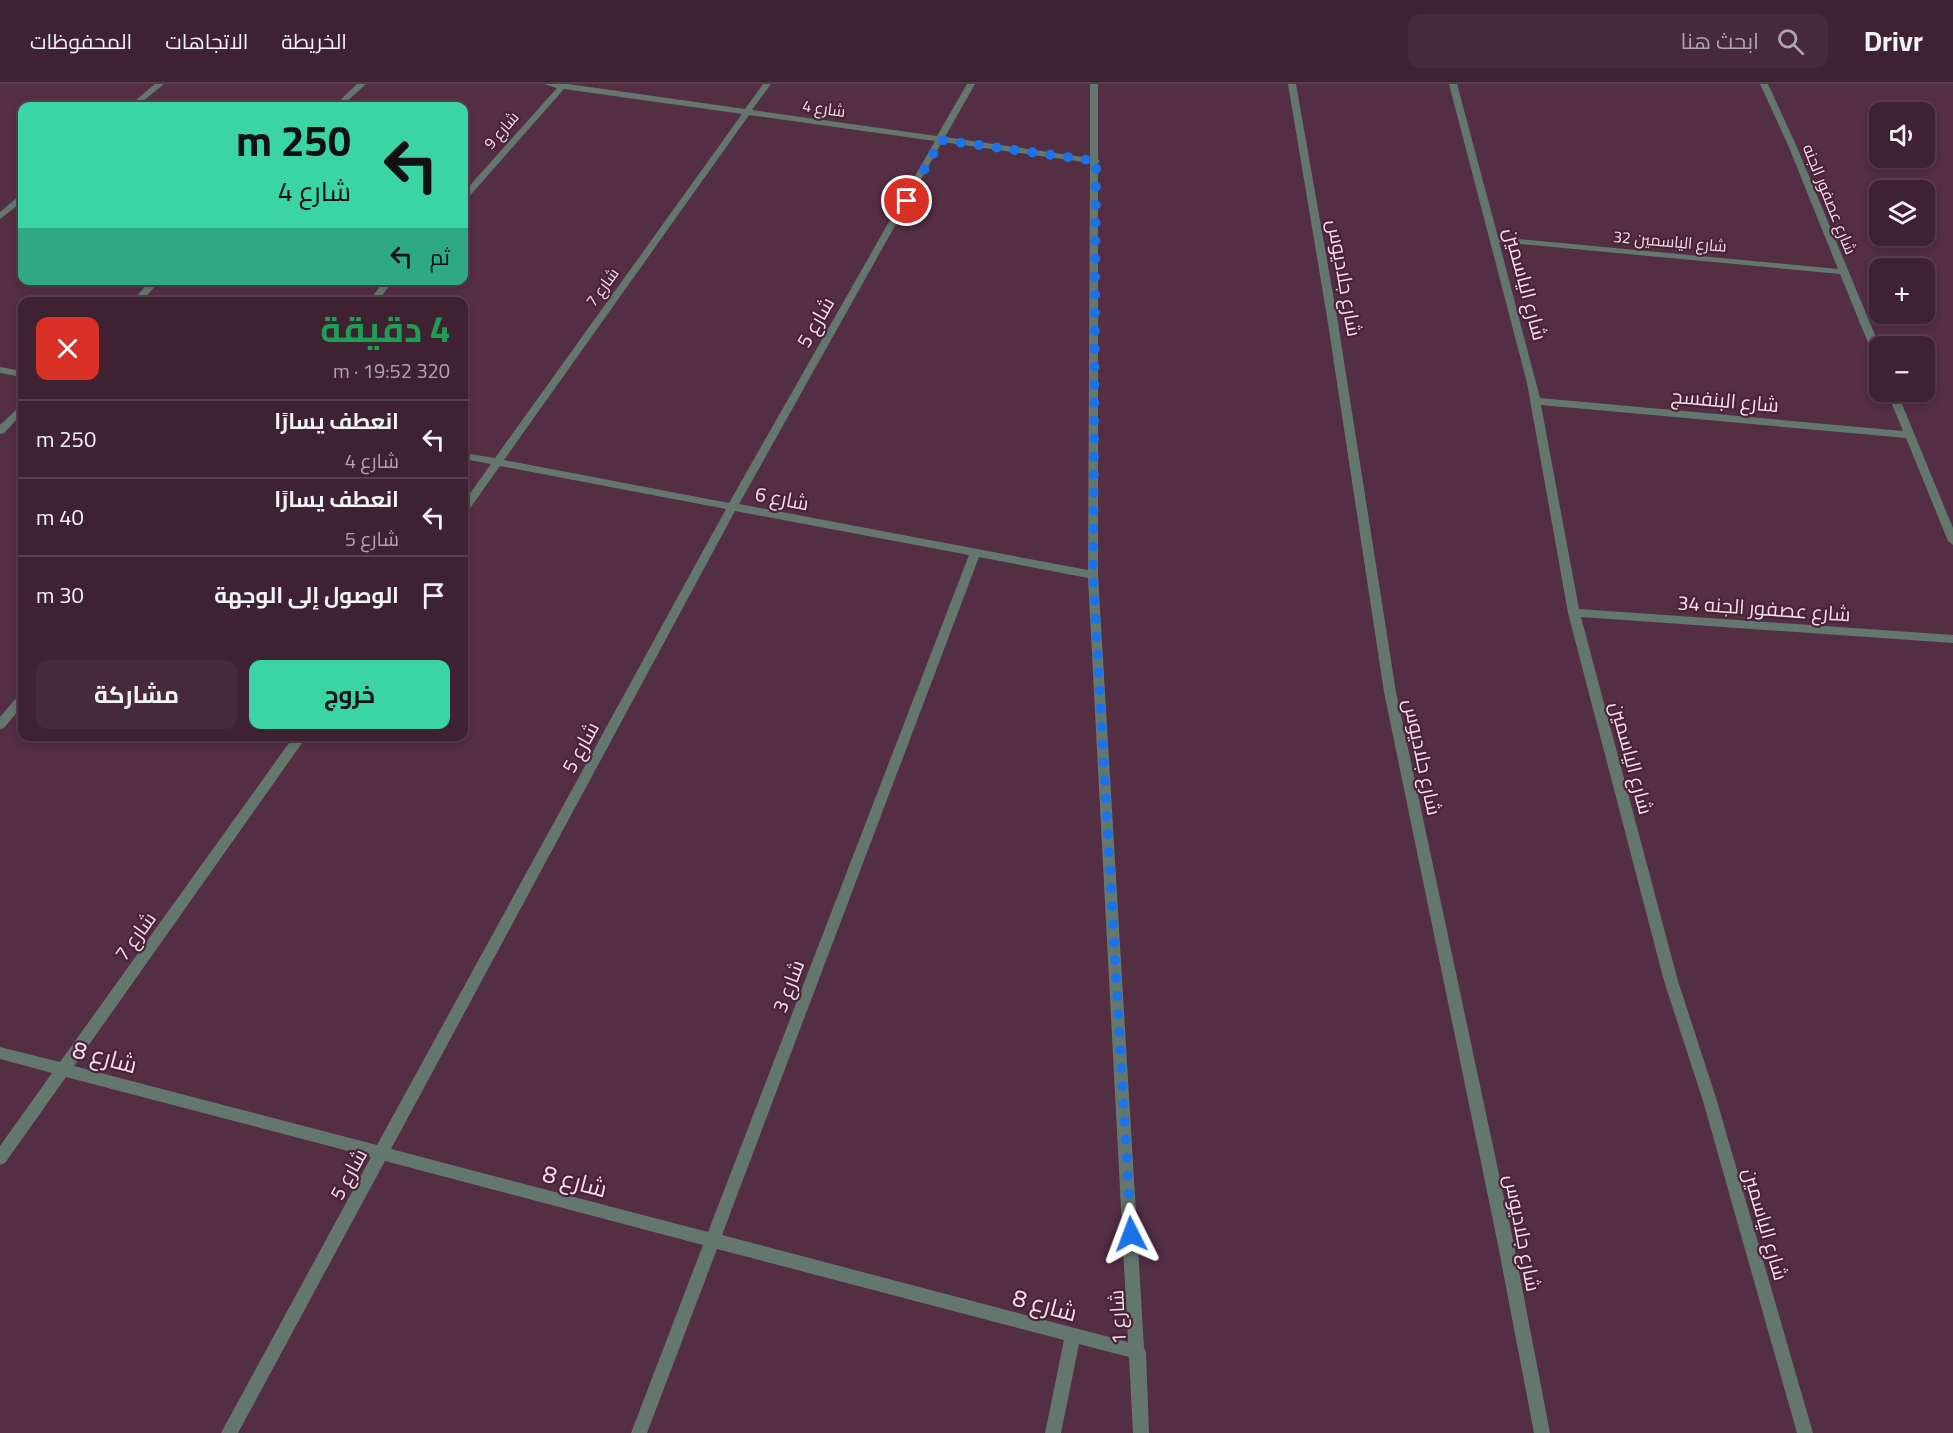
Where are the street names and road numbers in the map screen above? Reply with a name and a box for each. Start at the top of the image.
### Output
street label: شارع 4 [800,90,848,126]
street label: شارع 9 [475,104,527,156]
street label: شارع عصفور الجنه [1794,139,1866,259]
street label: شارع جلاديوس [1316,216,1374,340]
street label: شارع الياسمين 32 [1612,221,1728,261]
street label: شارع الياسمين [1493,223,1559,345]
street label: شارع 7 [577,261,627,313]
street label: شارع 5 [785,289,845,355]
street label: شارع البنفسج [1669,377,1781,423]
street label: شارع 6 [752,475,812,521]
street label: شارع عصفور الجنه 34 [1676,584,1852,632]
street label: شارع جلاديوس [1393,695,1453,819]
street label: شارع الياسمين [1599,697,1665,819]
street label: شارع 5 [551,714,609,780]
street label: شارع 7 [104,903,166,969]
street label: شارع 3 [761,954,815,1018]
street label: شارع 8 [68,1027,142,1087]
street label: شارع 5 [319,1141,377,1207]
street label: شارع 8 [538,1151,612,1211]
street label: شارع الياسمين [1732,1163,1800,1285]
street label: شارع جلاديوس [1494,1171,1552,1295]
street label: شارع 8 [1008,1275,1082,1335]
street label: شارع 1 [1097,1289,1137,1345]

